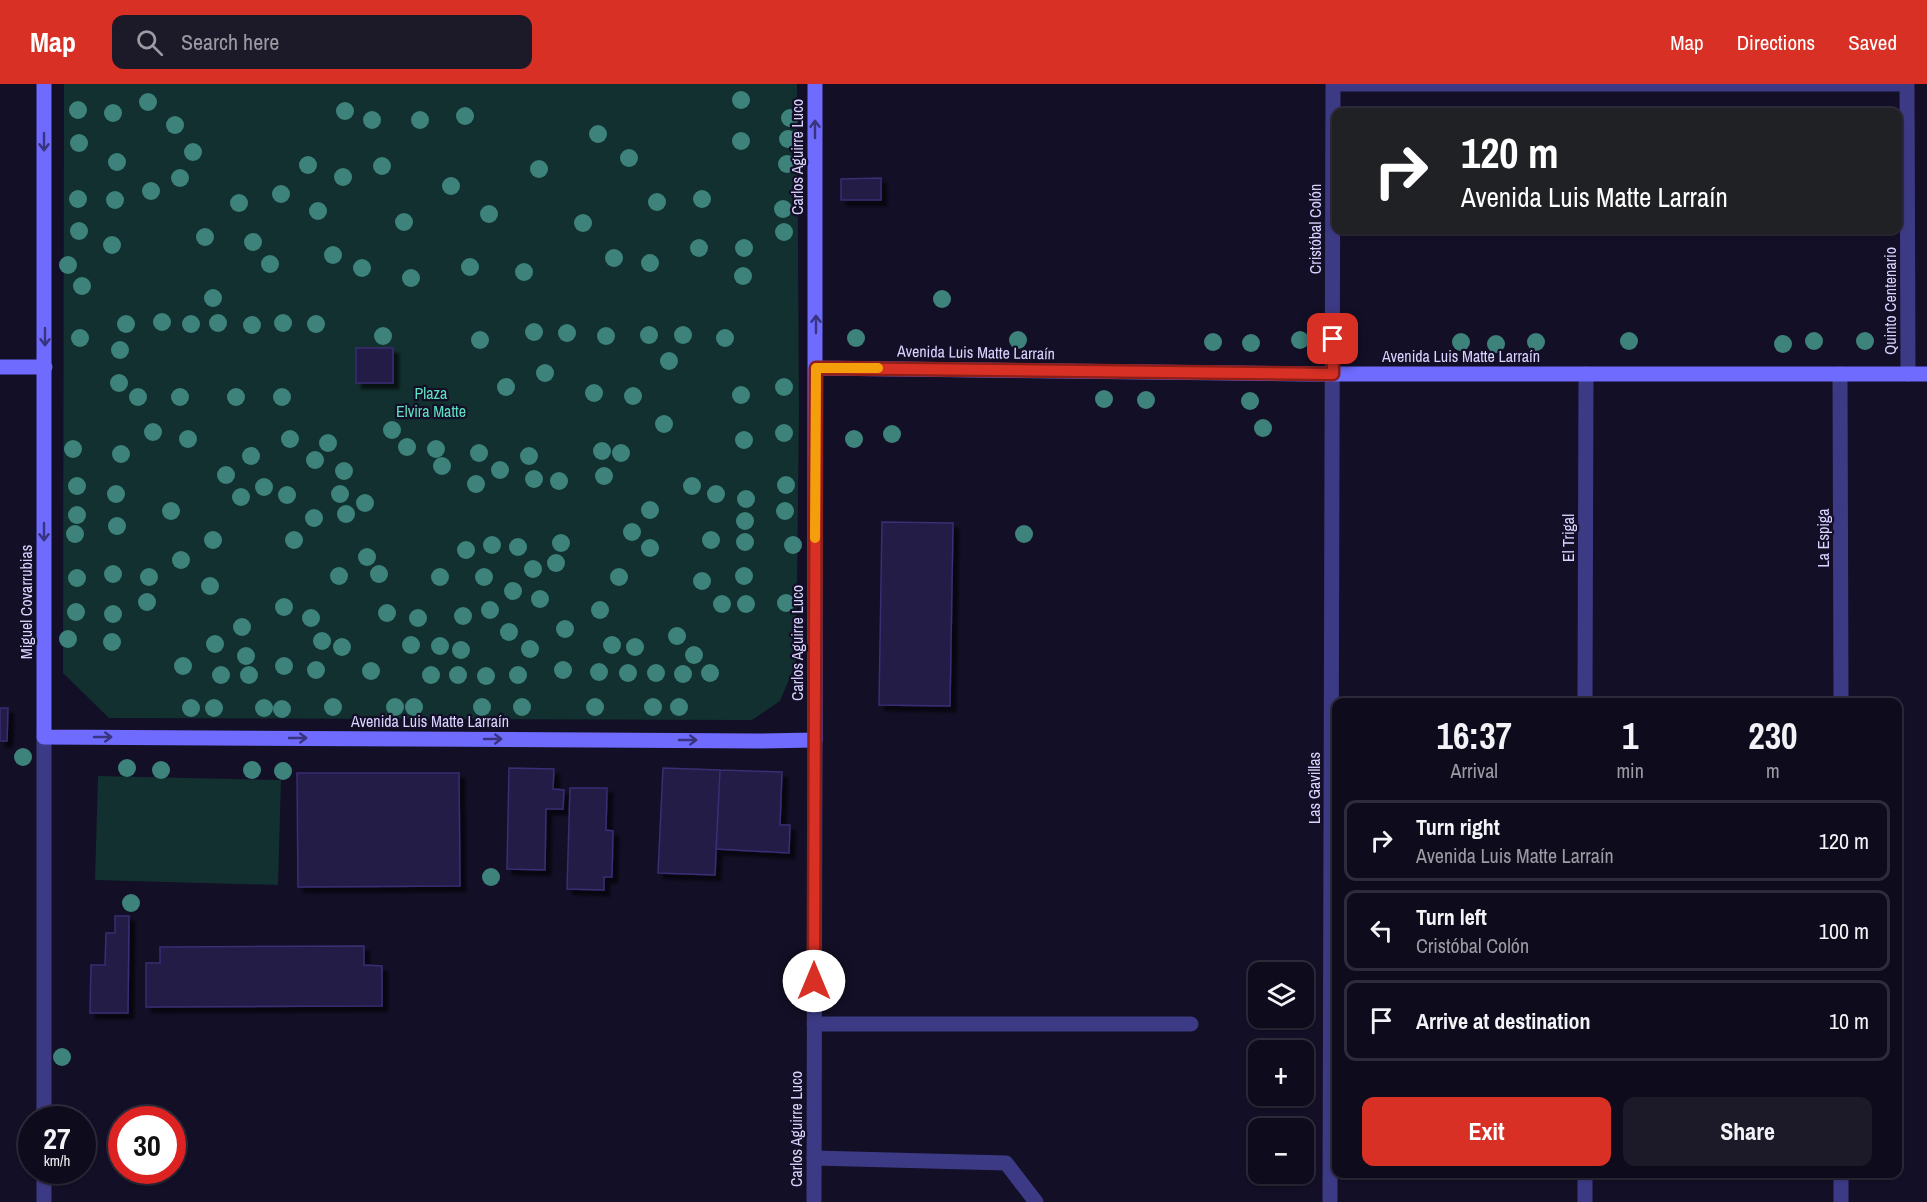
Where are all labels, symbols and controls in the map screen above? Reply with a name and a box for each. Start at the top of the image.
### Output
search box [112,15,532,69]
text: Map [30,23,76,61]
icon: search [133,26,166,59]
text: Search here [181,27,279,57]
text: Map [1670,28,1704,57]
text: Directions [1737,28,1815,57]
text: Saved [1848,28,1897,57]
street label: Carlos Aguirre Luco [786,99,808,215]
one-way arrow [809,120,821,140]
text: 120 m [1461,125,1559,181]
one-way arrow [38,132,50,152]
icon: right [1362,132,1440,210]
text: Avenida Luis Matte Larraín [1461,179,1728,215]
street label: Cristóbal Colón [1304,184,1326,274]
street label: Quinto Centenario [1879,247,1901,355]
pin [1307,313,1358,364]
one-way arrow [810,315,822,335]
icon: arrive [1316,322,1349,355]
one-way arrow [39,327,51,347]
street label: Avenida Luis Matte Larraín [896,340,1055,364]
street label: Avenida Luis Matte Larraín [1381,345,1540,367]
park label: Plaza Elvira Matte [396,382,466,422]
street label: La Espiga [1812,508,1834,568]
street label: El Trigal [1557,514,1579,562]
one-way arrow [38,522,50,542]
street label: Miguel Covarrubias [15,545,37,659]
street label: Carlos Aguirre Luco [786,585,808,701]
street label: Avenida Luis Matte Larraín [350,710,509,732]
text: 16:37 [1436,712,1512,760]
text: 1 [1622,712,1638,760]
text: 230 [1748,712,1798,760]
one-way arrow [92,731,112,743]
one-way arrow [287,732,307,744]
one-way arrow [482,733,502,745]
one-way arrow [677,734,697,746]
street label: Las Gavillas [1303,752,1325,824]
text: Arrival [1451,757,1498,784]
text: min [1616,757,1644,784]
text: m [1766,757,1780,784]
text: Turn right [1416,812,1500,842]
icon: right [1365,824,1398,857]
text: 120 m [1819,826,1869,856]
text: Avenida Luis Matte Larraín [1416,842,1614,869]
text: Turn left [1416,902,1487,932]
icon: left [1365,914,1398,947]
text: 100 m [1819,916,1869,946]
text: Cristóbal Colón [1416,932,1529,959]
position arrow [782,949,846,1013]
map controls [1248,962,1314,1184]
button: layers [1248,962,1314,1028]
icon: arrive [1365,1004,1398,1037]
text: Arrive at destination [1416,1006,1590,1036]
text: 10 m [1829,1006,1869,1036]
button: + [1248,1040,1314,1106]
street label: Carlos Aguirre Luco [785,1071,807,1187]
button: Exit [1362,1097,1611,1166]
button: Share [1623,1097,1872,1166]
speed limit sign: 30 [108,1106,186,1184]
text: 27 [43,1118,71,1158]
button: − [1248,1118,1314,1184]
text: km/h [44,1150,70,1171]

